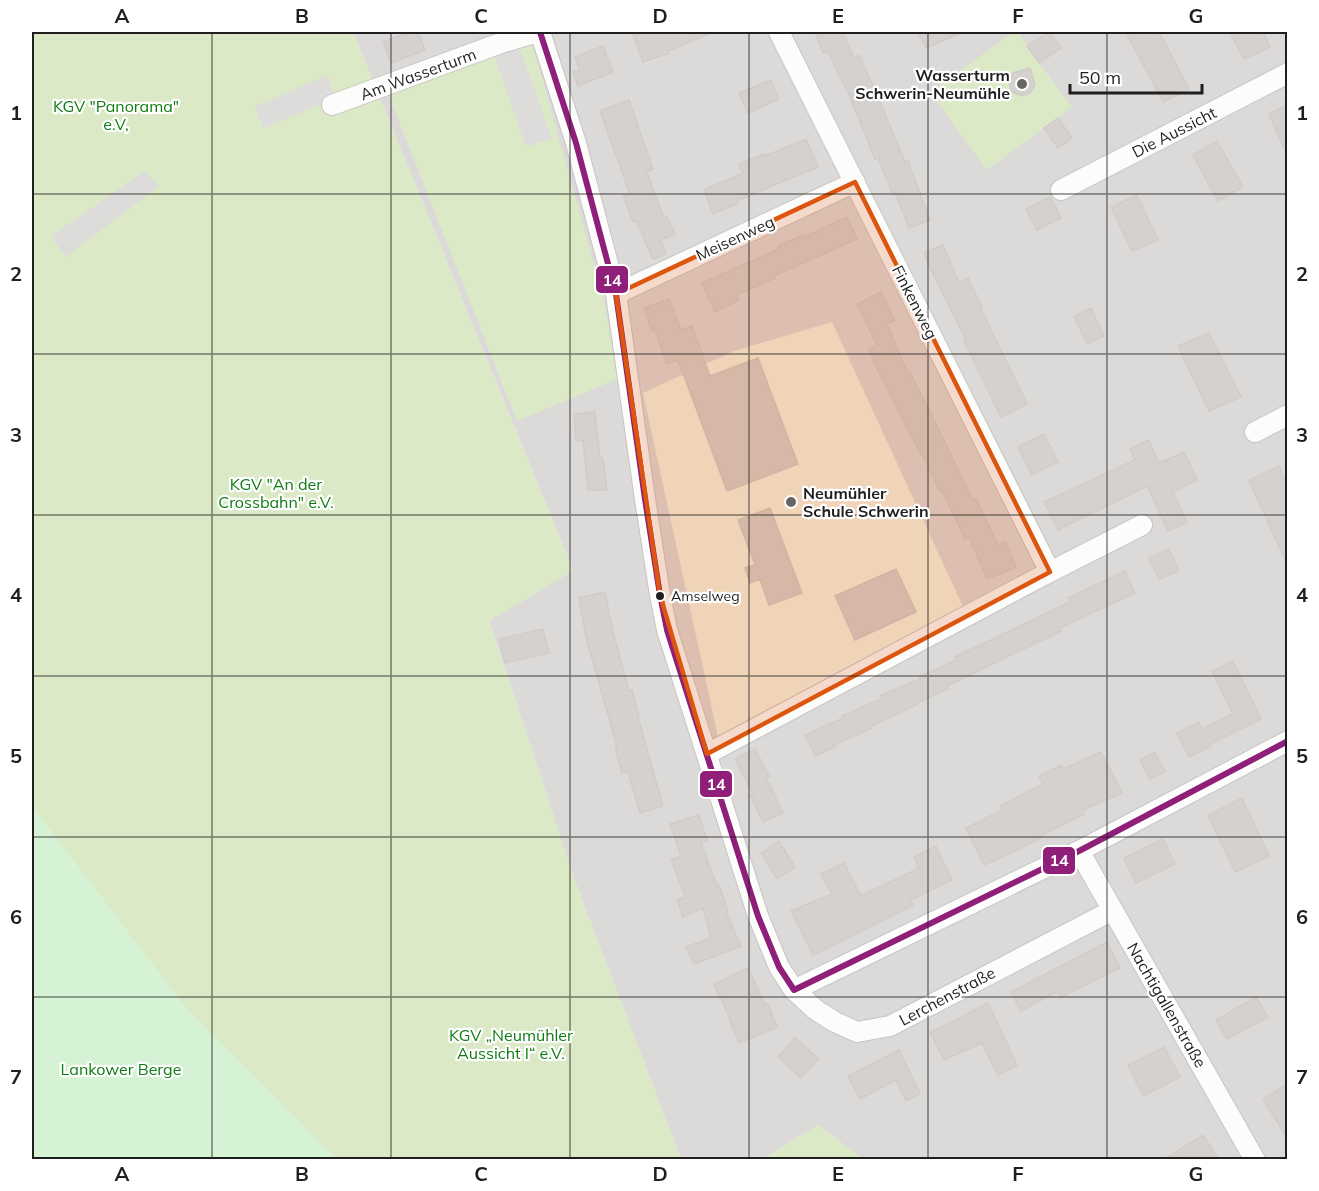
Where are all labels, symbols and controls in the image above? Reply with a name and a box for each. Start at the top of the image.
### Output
text: A [115,3,130,28]
text: B [295,3,309,28]
text: C [474,3,488,28]
text: D [652,3,668,28]
text: E [832,3,844,28]
text: F [1012,3,1024,28]
text: G [1189,3,1203,28]
street label: Am Wasserturm [357,44,479,104]
scale bar [1070,57,1202,95]
place label: Wasserturm Schwerin-Neumühle [855,65,1010,103]
text: 50 m [1079,66,1121,89]
marker: Wasserturm Schwerin-Neumühle [1015,77,1029,91]
park label: KGV "Panorama" e.V, [53,96,179,134]
text: 1 [10,100,22,125]
text: 1 [1296,100,1308,125]
street label: Die Aussicht [1128,102,1220,162]
street label: Meisenweg [693,211,777,265]
text: 2 [10,261,22,286]
text: 2 [1296,261,1308,286]
street label: Finkenweg [888,262,942,342]
line badge: 14 [595,265,629,294]
text: 14 [602,270,622,290]
text: 3 [10,422,22,447]
text: 3 [1296,422,1308,447]
park label: KGV "An der Crossbahn" e.V. [218,474,334,512]
place label: Neumühler Schule Schwerin [803,483,929,521]
marker: Neumühler Schule Schwerin [784,495,798,509]
text: 4 [10,582,22,607]
text: 4 [1296,582,1308,607]
place label: Amselweg [671,587,740,605]
marker: Amselweg [654,590,666,602]
text: 5 [10,743,22,768]
text: 5 [1296,743,1308,768]
line badge: 14 [699,770,733,798]
text: 14 [706,774,726,794]
line badge: 14 [1042,846,1076,875]
text: 14 [1049,850,1069,870]
text: 6 [10,904,22,929]
text: 6 [1296,904,1308,929]
street label: Nachtigallenstraße [1123,939,1211,1071]
street label: Lerchenstraße [895,962,999,1030]
park label: KGV „Neumühler Aussicht I“ e.V. [449,1025,573,1063]
park label: Lankower Berge [61,1059,181,1079]
text: 7 [10,1064,22,1089]
text: 7 [1296,1064,1308,1089]
text: A [115,1161,130,1186]
text: B [295,1161,309,1186]
text: C [474,1161,488,1186]
text: D [652,1161,668,1186]
text: E [832,1161,844,1186]
text: F [1012,1161,1024,1186]
text: G [1189,1161,1203,1186]

